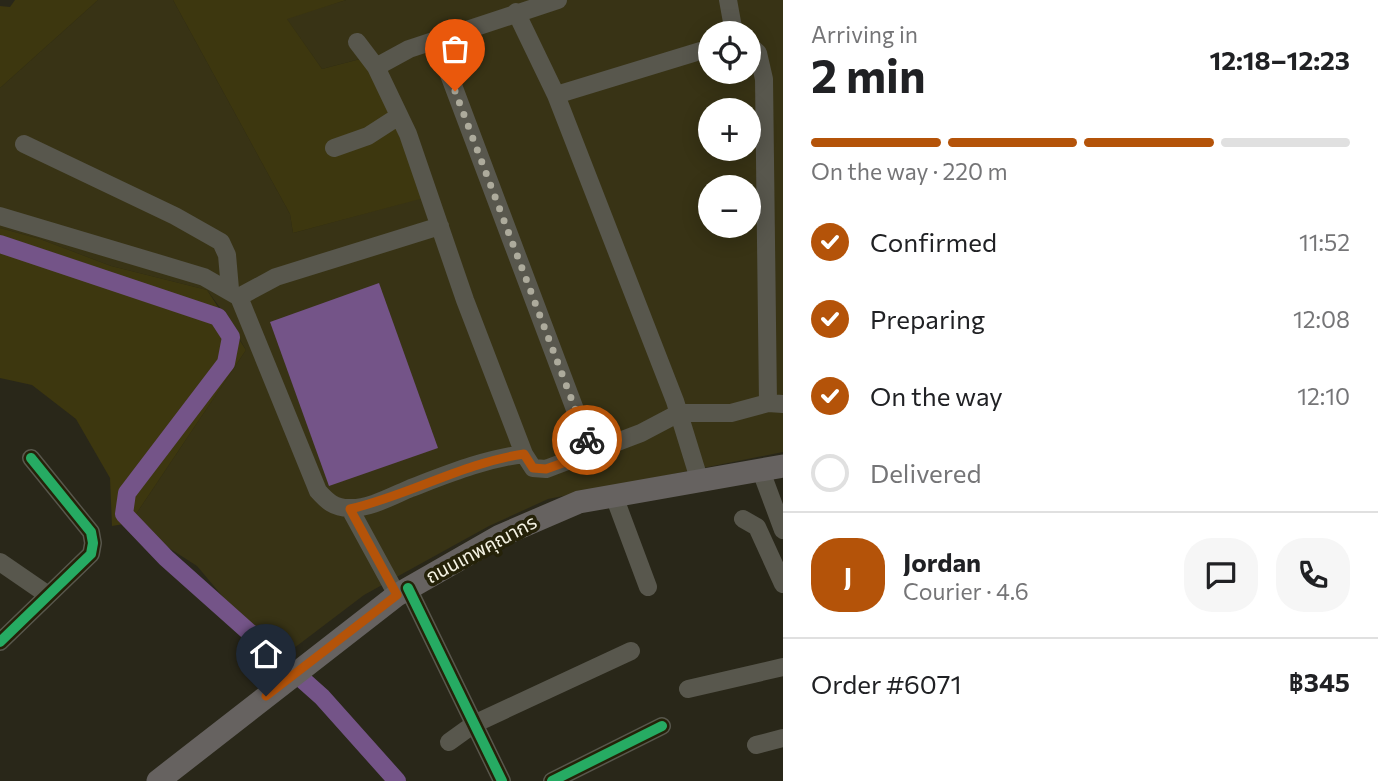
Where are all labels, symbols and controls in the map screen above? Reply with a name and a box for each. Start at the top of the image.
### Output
pin [425,19,485,91]
text: Arriving in [811,20,918,48]
map controls [698,21,761,238]
button: locate [698,21,761,84]
icon: bag [436,30,474,68]
text: 12:18–12:23 [1209,44,1350,75]
text: 2 min [811,46,926,102]
button: + [698,98,761,161]
text: On the way · 220 m [811,157,1008,185]
button: − [698,175,761,238]
icon: check [811,223,849,261]
text: Confirmed [870,226,997,257]
text: 11:52 [1299,228,1350,256]
icon: check [811,300,849,338]
text: Preparing [870,303,985,334]
text: 12:08 [1293,305,1350,333]
icon: check [811,377,849,415]
text: On the way [870,380,1003,411]
text: 12:10 [1297,382,1350,410]
courier [552,405,622,475]
icon: bike [568,421,606,459]
text: Delivered [870,457,981,488]
street label: ถนนเทพคุณากร [421,510,541,588]
button: chat [1184,538,1258,612]
button: phone [1276,538,1350,612]
text: Jordan [903,546,981,577]
text: J [844,560,852,591]
text: Courier · 4.6 [903,577,1029,605]
pin [236,624,296,696]
icon: home [247,635,285,673]
text: ฿345 [1289,666,1350,697]
text: Order #6071 [811,668,962,699]

